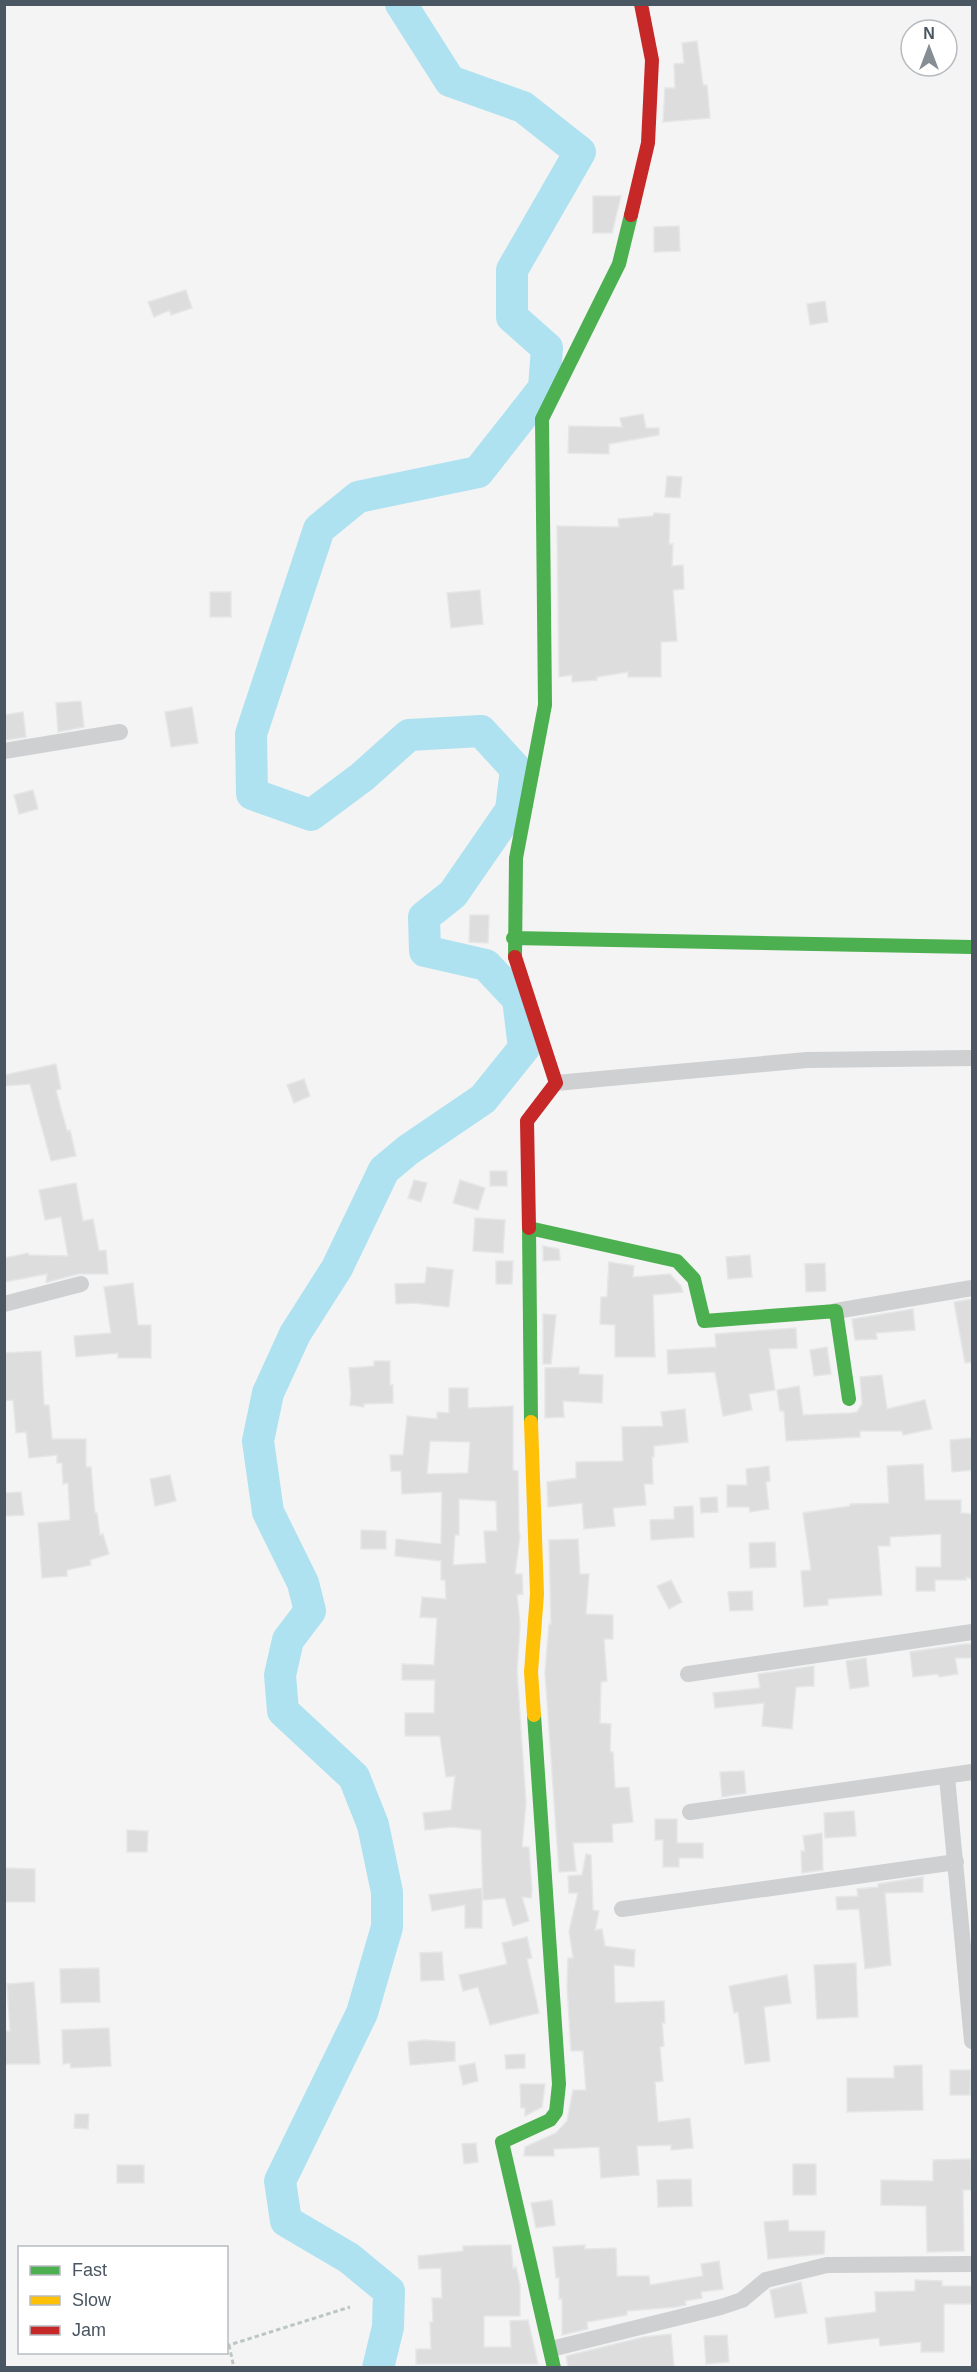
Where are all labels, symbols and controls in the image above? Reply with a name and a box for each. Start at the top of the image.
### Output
north arrow [899,18,959,78]
text: N [923,25,935,42]
legend [18,2246,228,2354]
text: Fast [72,2260,107,2280]
text: Slow [72,2290,112,2310]
text: Jam [72,2320,106,2340]

